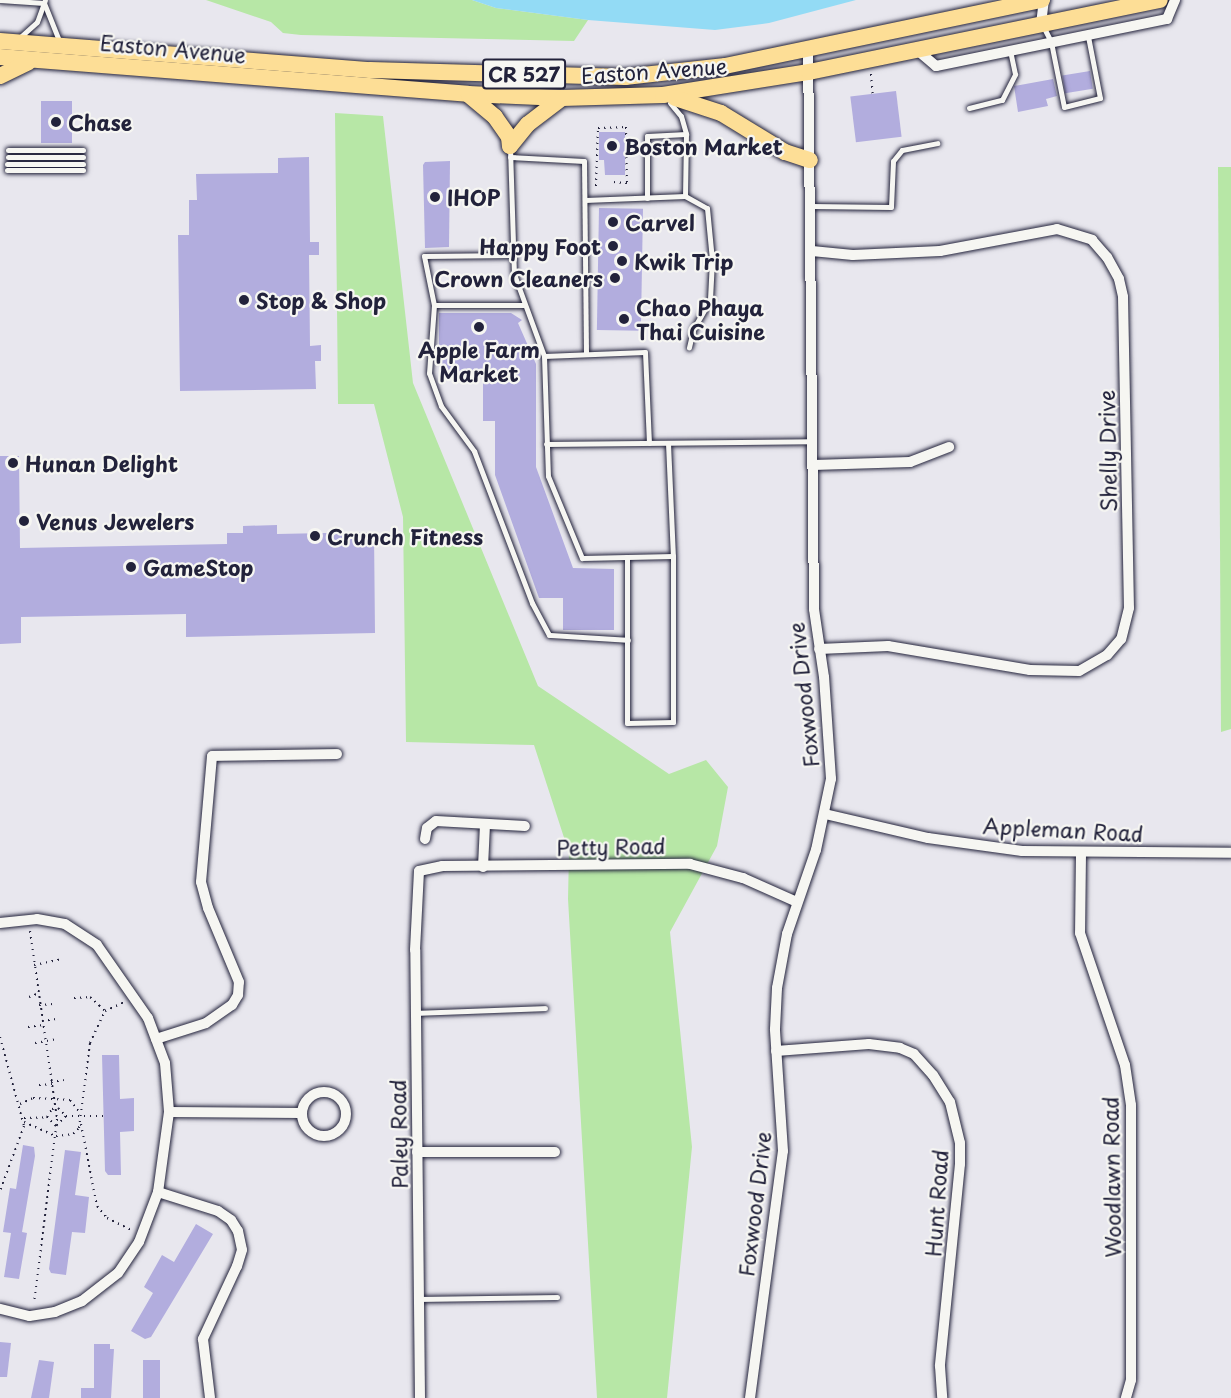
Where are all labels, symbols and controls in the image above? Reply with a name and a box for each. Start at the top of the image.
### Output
street label: Easton Avenue [99,29,247,67]
street label: Easton Avenue [580,52,728,88]
road number: CR 527 [480,57,568,91]
place label: Chase [68,109,132,135]
marker: Chase [49,115,63,129]
place label: Boston Market [624,133,784,159]
marker: Boston Market [605,139,619,153]
place label: IHOP [447,184,500,210]
marker: IHOP [428,190,442,204]
place label: Carvel [625,209,695,235]
marker: Carvel [606,215,620,229]
place label: Happy Foot [478,233,601,259]
marker: Happy Foot [606,239,620,253]
place label: Kwik Trip [634,248,736,274]
marker: Kwik Trip [615,254,629,268]
place label: Crown Cleaners [434,265,603,291]
marker: Crown Cleaners [608,271,622,285]
place label: Stop & Shop [256,287,387,313]
marker: Stop & Shop [237,293,251,307]
place label: Chao Phaya Thai Cuisine [636,294,765,344]
marker: Chao Phaya Thai Cuisine [617,312,631,326]
marker: Apple Farm Market [472,320,486,334]
place label: Apple Farm Market [417,336,541,386]
street label: Shelly Drive [1093,390,1121,512]
place label: Hunan Delight [25,450,177,476]
marker: Hunan Delight [6,456,20,470]
place label: Venus Jewelers [36,508,194,534]
marker: Venus Jewelers [17,514,31,528]
place label: Crunch Fitness [327,523,484,549]
marker: Crunch Fitness [308,529,322,543]
place label: GameStop [143,554,254,580]
marker: GameStop [124,560,138,574]
street label: Foxwood Drive [783,621,823,769]
street label: Appleman Road [982,812,1144,846]
street label: Petty Road [555,832,667,860]
street label: Paley Road [384,1078,412,1190]
street label: Woodlawn Road [1097,1097,1125,1257]
street label: Foxwood Drive [733,1130,775,1278]
street label: Hunt Road [920,1149,952,1257]

